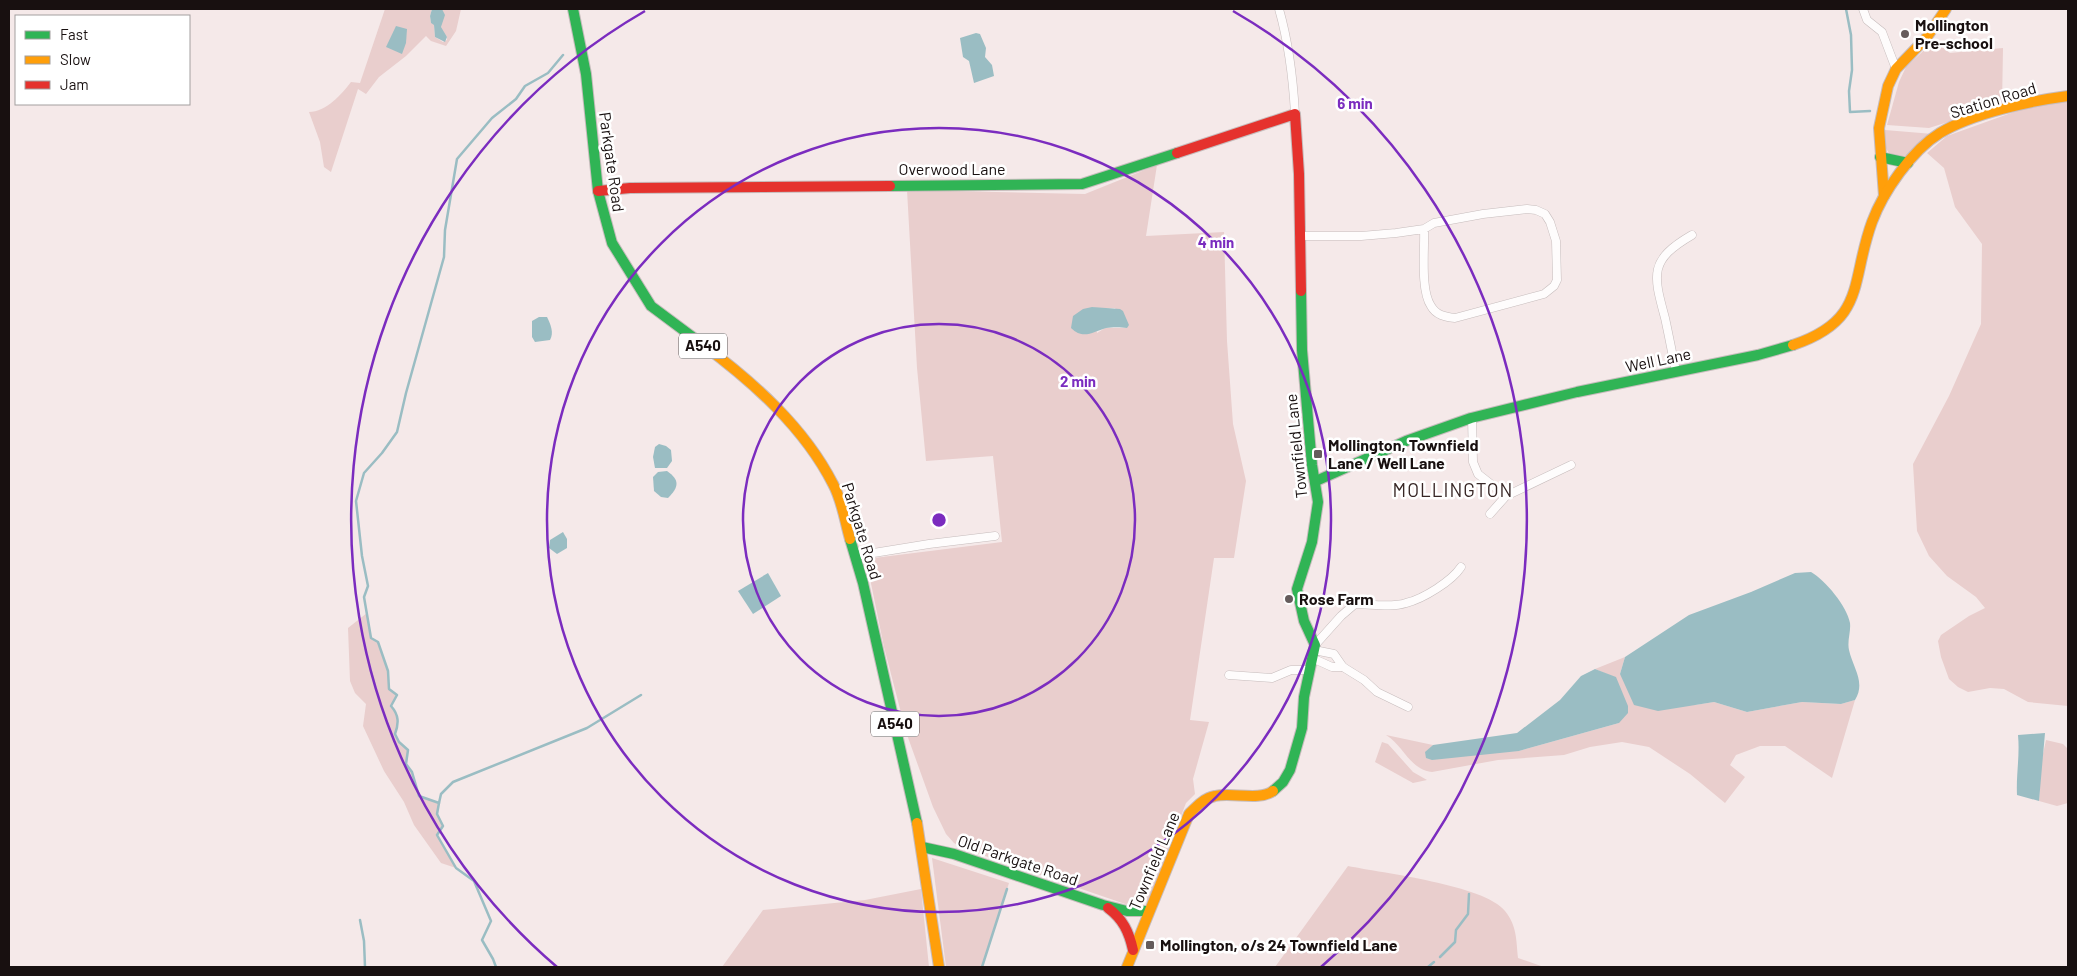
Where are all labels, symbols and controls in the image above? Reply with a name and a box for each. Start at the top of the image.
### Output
legend [15,15,190,105]
place label: Mollington Pre-school [1915,15,1993,52]
text: Fast [60,25,88,43]
marker: Mollington Pre-school [1899,28,1911,40]
text: Slow [60,50,91,68]
text: Jam [60,75,89,93]
street label: Station Road [1947,77,2038,122]
text: 6 min [1337,94,1373,112]
street label: Parkgate Road [596,111,629,213]
street label: Overwood Lane [898,159,1006,178]
text: 4 min [1198,233,1234,251]
road number: A540 [679,334,727,358]
street label: Well Lane [1623,343,1692,376]
text: 2 min [1060,372,1096,390]
street label: Townfield Lane [1281,393,1310,499]
place label: Mollington, Townfield Lane / Well Lane [1328,435,1479,472]
marker: Mollington, Townfield Lane / Well Lane [1312,448,1324,460]
district label: MOLLINGTON [1393,478,1513,501]
street label: Parkgate Road [839,480,886,582]
centre of rings [930,511,948,529]
place label: Rose Farm [1299,589,1374,608]
marker: Rose Farm [1283,593,1295,605]
road number: A540 [871,712,919,736]
street label: Townfield Lane [1124,809,1183,913]
street label: Old Parkgate Road [955,830,1081,889]
place label: Mollington, o/s 24 Townfield Lane [1160,935,1398,954]
marker: Mollington, o/s 24 Townfield Lane [1144,939,1156,951]

